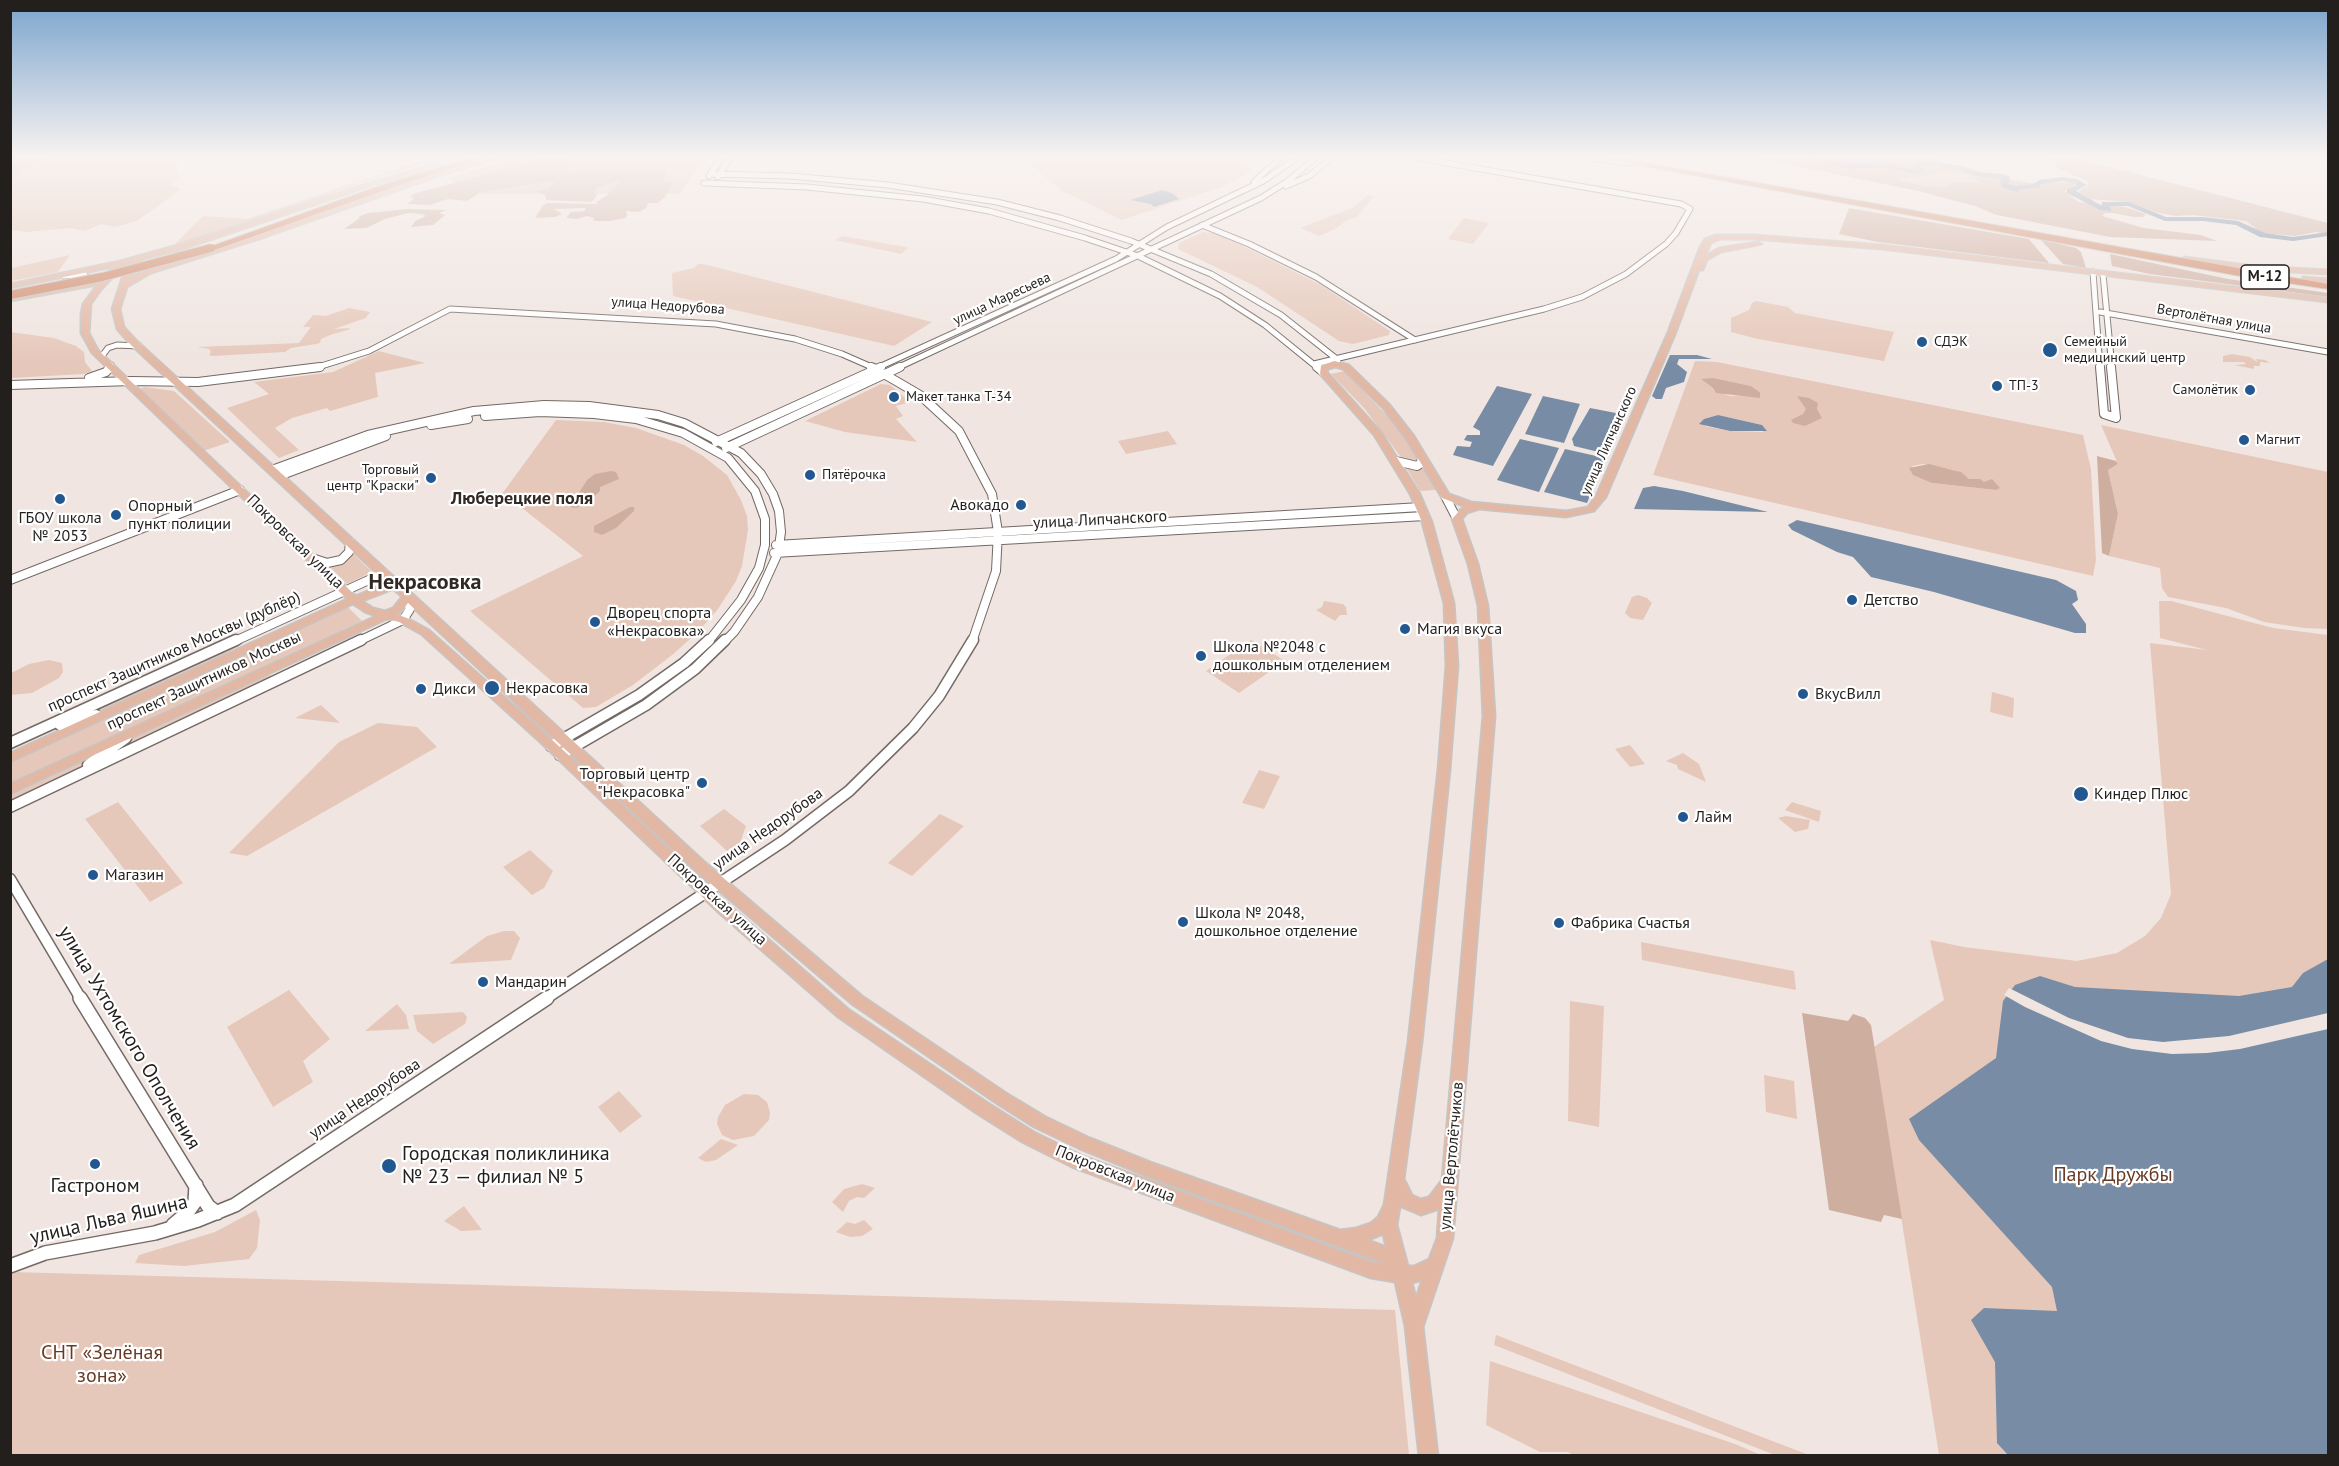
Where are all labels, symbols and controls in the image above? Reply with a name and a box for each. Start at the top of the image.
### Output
road number: М-12 [2241,265,2289,289]
street label: улица Маресьева [951,269,1053,329]
street label: улица Недорубова [611,294,725,318]
street label: Вертолётная улица [2156,301,2272,337]
place label: СДЭК [1934,334,1968,350]
place label: Семейный медицинский центр [2064,334,2185,366]
marker: СДЭК [1915,335,1929,349]
marker: Семейный медицинский центр [2041,341,2059,359]
place label: ТП-3 [2009,378,2039,394]
marker: ТП-3 [1990,379,2004,393]
place label: Самолётик [2173,382,2238,398]
marker: Самолётик [2243,383,2257,397]
street label: улица Липчанского [1577,384,1641,498]
place label: Макет танка Т-34 [906,389,1011,405]
marker: Макет танка Т-34 [887,390,901,404]
place label: Магнит [2256,432,2300,448]
marker: Магнит [2237,433,2251,447]
place label: Торговый центр "Краски" [327,462,419,494]
place label: Пятёрочка [822,467,886,483]
marker: Пятёрочка [803,468,817,482]
marker: Торговый центр "Краски" [424,471,438,485]
district label: Люберецкие поля [451,488,593,510]
street label: Покровская улица [243,491,347,593]
marker: ГБОУ школа № 2053 [53,492,67,506]
place label: Авокадо [950,495,1009,515]
place label: Опорный пункт полиции [128,496,231,534]
marker: Авокадо [1014,498,1028,512]
street label: улица Липчанского [1033,507,1167,533]
place label: ГБОУ школа № 2053 [18,508,102,546]
marker: Опорный пункт полиции [109,508,123,522]
district label: Некрасовка [369,570,481,596]
street label: проспект Защитников Москвы (дублёр) [45,587,303,717]
place label: Детство [1864,590,1918,610]
marker: Детство [1845,593,1859,607]
place label: Дворец спорта «Некрасовка» [607,603,711,641]
marker: Дворец спорта «Некрасовка» [588,615,602,629]
place label: Магия вкуса [1417,619,1502,639]
marker: Магия вкуса [1398,622,1412,636]
street label: проспект Защитников Москвы [104,627,304,735]
place label: Школа №2048 с дошкольным отделением [1213,637,1390,675]
marker: Школа №2048 с дошкольным отделением [1194,649,1208,663]
place label: Некрасовка [506,678,588,698]
place label: Дикси [433,679,476,699]
marker: Некрасовка [483,679,501,697]
marker: Дикси [414,682,428,696]
place label: ВкусВилл [1815,684,1881,704]
marker: ВкусВилл [1796,687,1810,701]
place label: Торговый центр "Некрасовка" [580,764,690,802]
marker: Торговый центр "Некрасовка" [695,776,709,790]
street label: улица Недорубова [709,784,827,874]
place label: Киндер Плюс [2094,784,2188,804]
marker: Киндер Плюс [2072,785,2090,803]
place label: Лайм [1695,807,1732,827]
marker: Лайм [1676,810,1690,824]
street label: Покровская улица [663,850,771,950]
place label: Магазин [105,865,164,885]
marker: Магазин [86,868,100,882]
place label: Школа № 2048, дошкольное отделение [1195,903,1358,941]
place label: Фабрика Счастья [1571,913,1690,933]
marker: Школа № 2048, дошкольное отделение [1176,915,1190,929]
marker: Фабрика Счастья [1552,916,1566,930]
street label: улица Ухтомского Ополчения [53,922,205,1154]
place label: Мандарин [495,972,567,992]
marker: Мандарин [476,975,490,989]
street label: улица Недорубова [306,1055,424,1143]
street label: улица Вертолётчиков [1436,1081,1468,1231]
street label: Покровская улица [1052,1141,1178,1207]
place label: Городская поликлиника № 23 — филиал № 5 [402,1142,610,1189]
marker: Гастроном [88,1157,102,1171]
marker: Городская поликлиника № 23 — филиал № 5 [380,1157,398,1175]
park label: Парк Дружбы [2053,1163,2173,1187]
place label: Гастроном [50,1174,140,1198]
street label: улица Льва Яшина [28,1190,190,1250]
park label: СНТ «Зелёная зона» [41,1341,163,1388]

